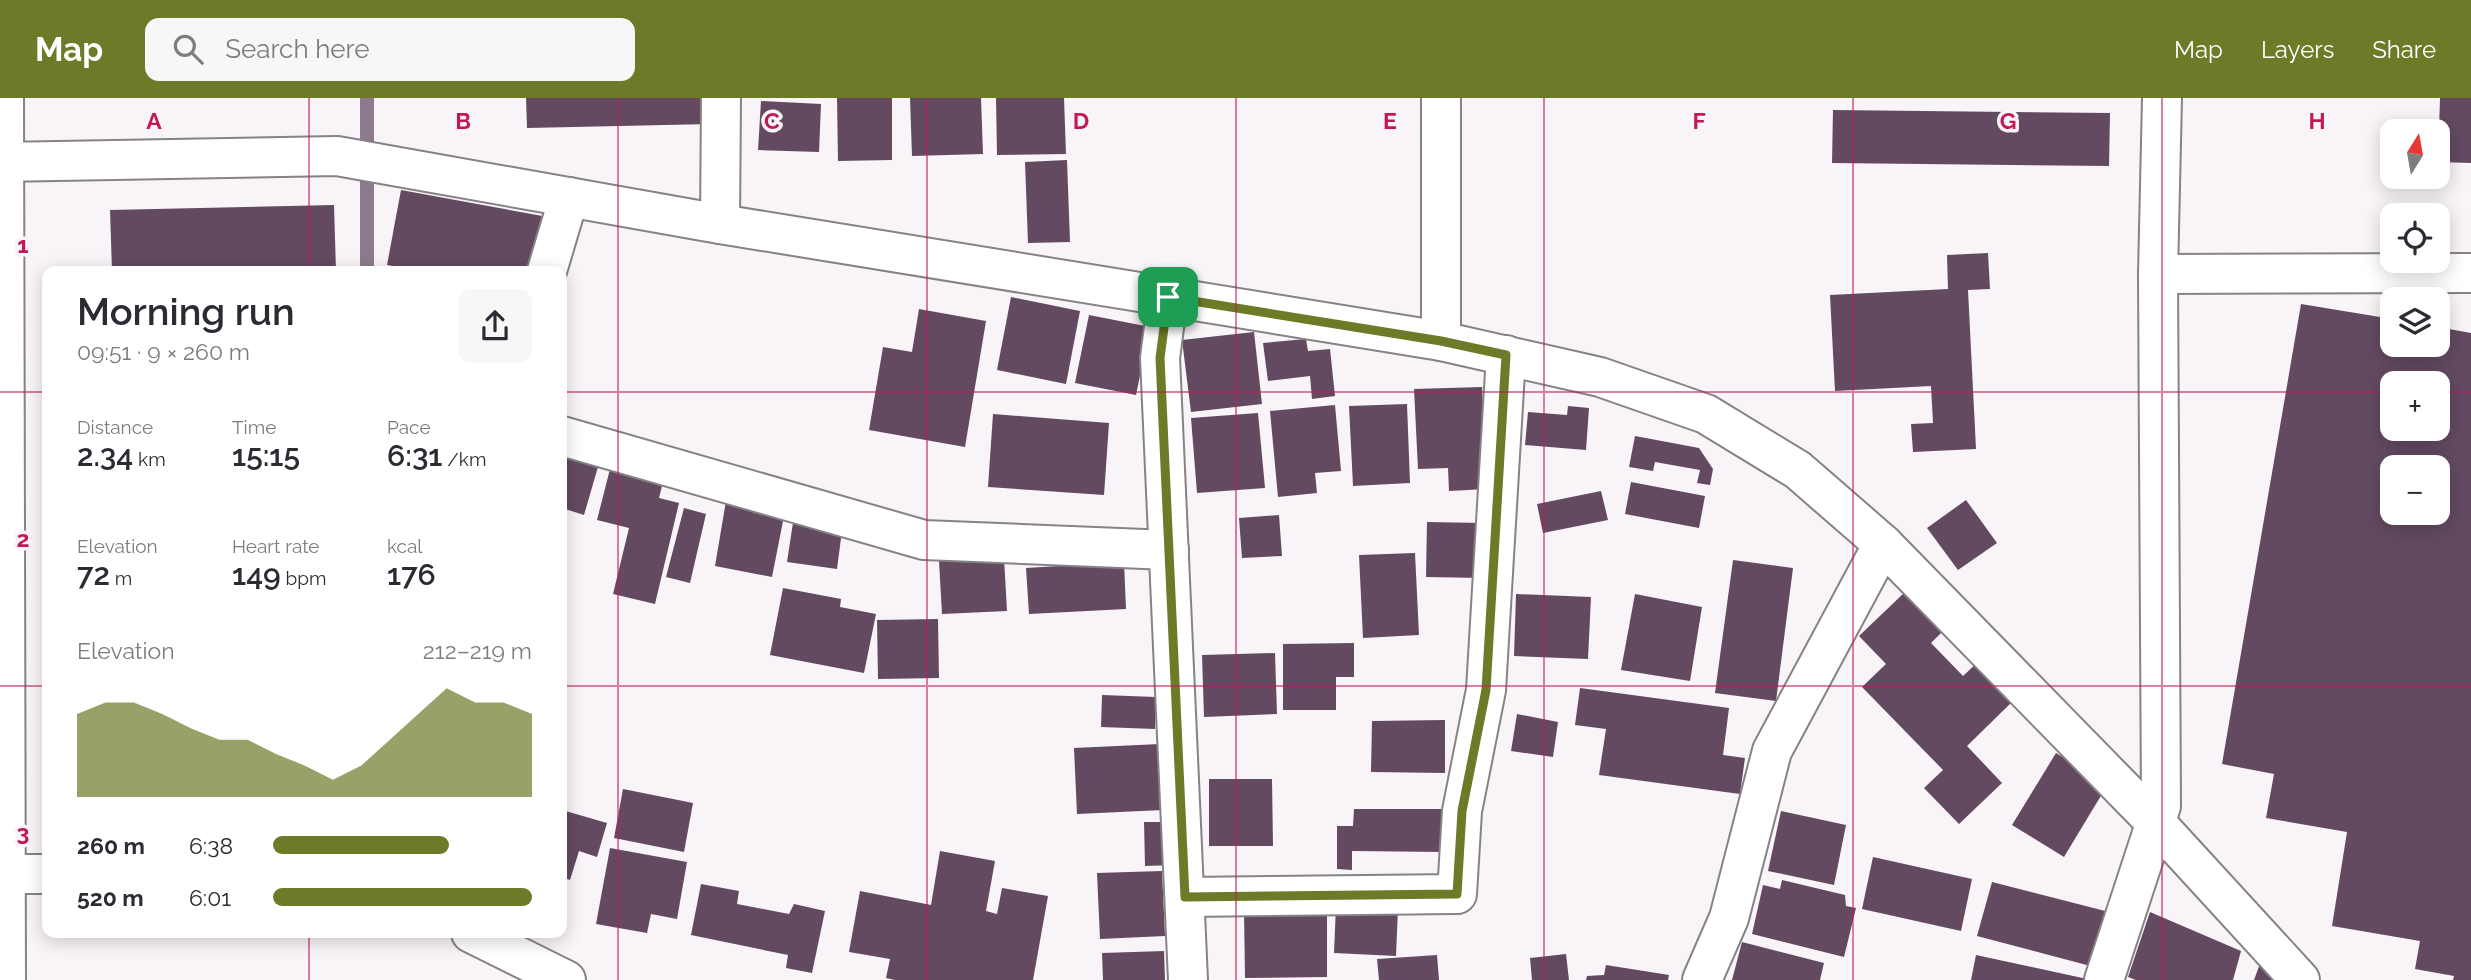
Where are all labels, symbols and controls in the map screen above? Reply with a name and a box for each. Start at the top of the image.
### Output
search box [145,18,635,81]
text: Map [35,30,103,69]
icon: search [169,30,207,68]
text: Search here [225,34,370,64]
text: Map [2174,35,2223,64]
text: Layers [2261,35,2334,64]
text: Share [2372,35,2436,64]
text: A [146,107,162,134]
text: B [455,107,471,134]
text: C [764,107,780,134]
text: D [1073,107,1089,134]
text: E [1383,107,1397,134]
text: F [1692,107,1706,134]
text: G [2000,107,2016,134]
text: H [2308,107,2326,134]
north arrow [2380,119,2450,189]
map controls [2380,119,2450,525]
button: locate [2380,203,2450,273]
text: 1 [17,231,29,258]
pin [1138,267,1198,327]
icon: arrive [1149,278,1187,316]
button: layers [2380,287,2450,357]
text: Morning run [77,289,295,334]
button: share [458,289,532,363]
text: 09:51 · 9 × 260 m [77,338,250,365]
button: + [2380,371,2450,441]
text: Distance [77,416,153,438]
text: Time [232,416,276,438]
text: Pace [387,416,431,438]
text: 2.34 [77,438,133,473]
text: 15:15 [232,438,300,473]
text: 6:31 [387,438,443,473]
text: km [133,448,166,470]
text: /km [443,448,486,470]
button: − [2380,455,2450,525]
text: 2 [17,525,29,552]
text: Elevation [77,535,158,557]
text: Heart rate [232,535,320,557]
text: kcal [387,535,423,557]
text: 72 [77,557,110,592]
text: 149 [232,557,281,592]
text: 176 [387,557,436,592]
text: m [110,567,132,589]
text: bpm [281,567,327,589]
text: Elevation [77,637,175,664]
text: 212–219 m [423,637,532,664]
text: 3 [17,819,29,846]
text: 260 m [77,832,145,859]
text: 6:38 [189,832,233,859]
text: 520 m [77,884,144,911]
text: 6:01 [189,884,231,911]

